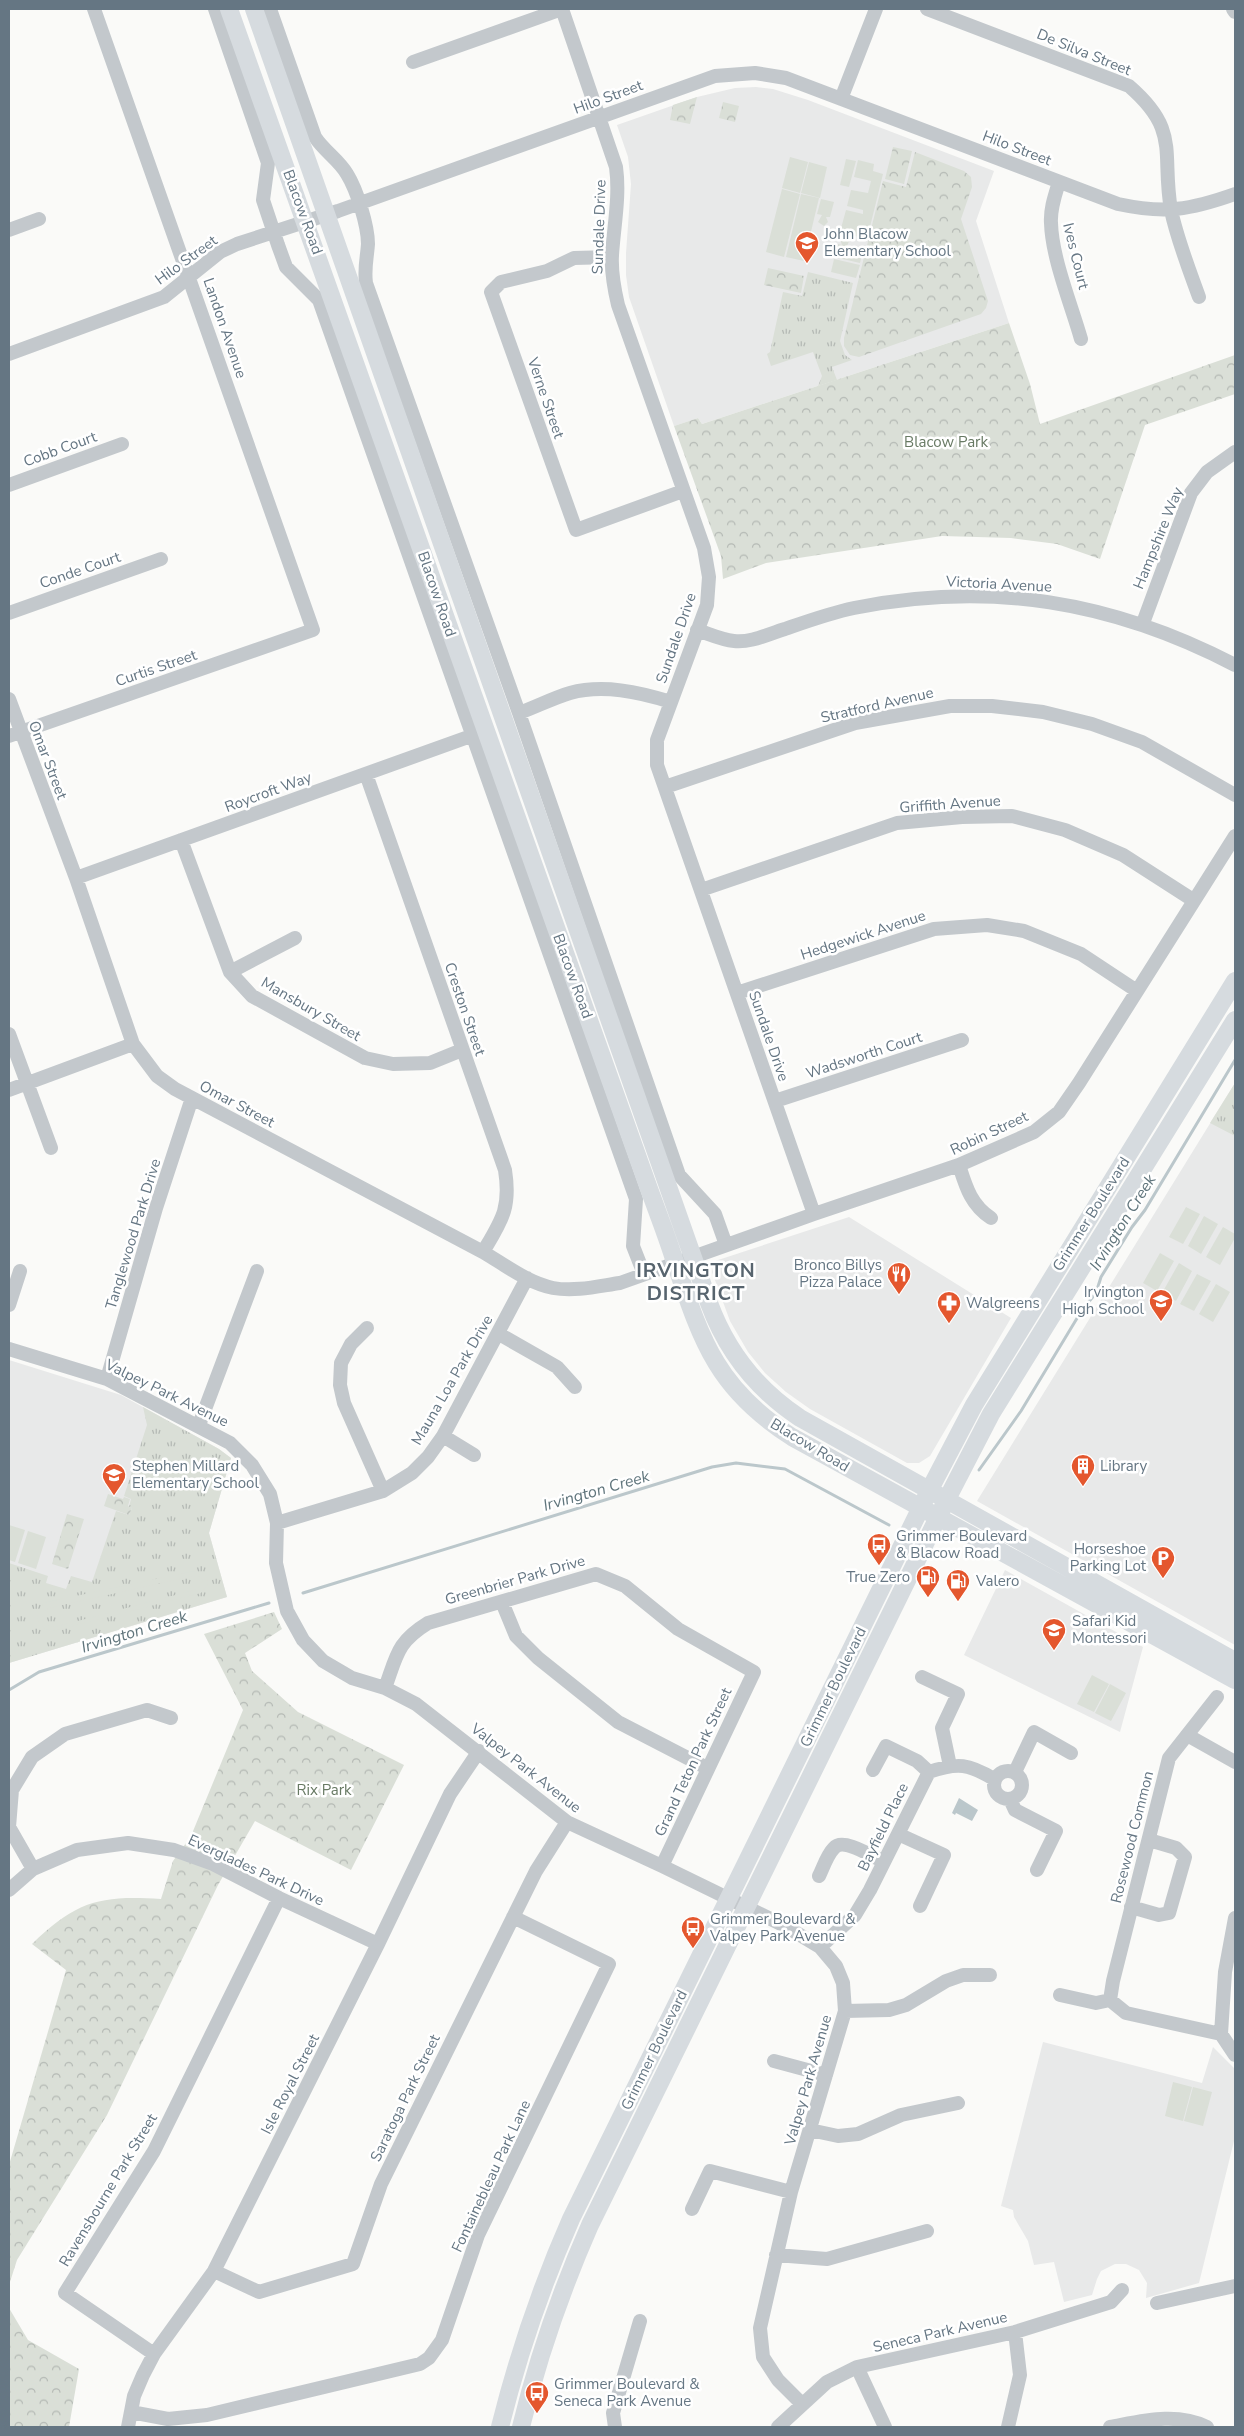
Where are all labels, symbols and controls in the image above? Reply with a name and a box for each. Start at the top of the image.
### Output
street label: De Silva Street [1034,24,1135,80]
street label: Hilo Street [571,75,646,119]
street label: Hilo Street [980,126,1055,171]
street label: Blacow Road [278,167,328,257]
street label: Sundale Drive [587,179,611,275]
street label: Ives Court [1058,221,1094,292]
place label: John Blacow Elementary School [823,224,951,261]
street label: Hilo Street [151,230,222,289]
school or university icon: John Blacow Elementary School [794,230,820,264]
street label: Landon Avenue [198,275,252,381]
street label: Verne Street [523,354,569,442]
street label: Cobb Court [21,426,100,471]
park label: Blacow Park [904,432,988,452]
street label: Hampshire Way [1128,484,1188,592]
street label: Conde Court [37,547,124,593]
street label: Blacow Road [413,549,461,639]
street label: Victoria Avenue [945,571,1052,597]
street label: Sundale Drive [651,590,701,686]
street label: Curtis Street [113,644,200,691]
street label: Stratford Avenue [819,682,935,728]
street label: Omar Street [24,718,72,803]
street label: Roycroft Way [222,767,315,817]
street label: Griffith Avenue [899,790,1001,818]
street label: Hedgewick Avenue [798,905,928,965]
street label: Blacow Road [548,931,598,1021]
street label: Creston Street [440,960,491,1059]
street label: Mansbury Street [258,972,365,1046]
street label: Sundale Drive [744,988,794,1084]
street label: Wadsworth Court [803,1027,925,1083]
street label: Omar Street [196,1076,279,1133]
street label: Robin Street [947,1106,1032,1160]
street label: Grimmer Boulevard [1048,1153,1134,1275]
street label: Tanglewood Park Drive [101,1156,165,1312]
water label: Irvington Creek [1084,1169,1162,1275]
place label: Bronco Billys Pizza Palace [794,1255,882,1292]
district label: IRVINGTON DISTRICT [636,1257,756,1307]
restaurant icon: Bronco Billys Pizza Palace [886,1261,912,1295]
place label: Irvington High School [1062,1282,1145,1319]
school or university icon: Irvington High School [1148,1288,1174,1322]
pharmacy icon: Walgreens [936,1290,962,1324]
place label: Walgreens [966,1293,1040,1313]
street label: Mauna Loa Park Drive [407,1311,497,1449]
street label: Valpey Park Avenue [101,1354,232,1432]
street label: Blacow Road [767,1414,853,1476]
building icon: Library [1070,1453,1096,1487]
place label: Stephen Millard Elementary School [132,1456,259,1493]
place label: Library [1100,1456,1147,1476]
school or university icon: Stephen Millard Elementary School [101,1462,127,1496]
water label: Irvington Creek [540,1465,653,1517]
place label: Grimmer Boulevard & Blacow Road [896,1526,1027,1563]
bus stop icon: Grimmer Boulevard & Blacow Road [866,1532,892,1566]
place label: Horseshoe Parking Lot [1070,1539,1147,1576]
parking icon: Horseshoe Parking Lot [1150,1545,1176,1579]
street label: Greenbrier Park Drive [443,1550,587,1610]
fuel station icon: True Zero [915,1564,941,1598]
place label: True Zero [846,1567,910,1587]
fuel station icon: Valero [945,1568,971,1602]
place label: Valero [975,1571,1019,1591]
water label: Irvington Creek [79,1605,191,1659]
place label: Safari Kid Montessori [1072,1611,1146,1648]
school or university icon: Safari Kid Montessori [1041,1617,1067,1651]
street label: Grimmer Boulevard [795,1624,871,1750]
street label: Grand Teton Park Street [650,1684,737,1840]
street label: Valpey Park Avenue [466,1718,585,1817]
street label: Rosewood Common [1106,1769,1158,1905]
park label: Rix Park [296,1780,352,1800]
street label: Bayfield Place [853,1780,913,1874]
street label: Everglades Park Drive [185,1830,327,1910]
place label: Grimmer Boulevard & Valpey Park Avenue [709,1909,856,1946]
bus stop icon: Grimmer Boulevard & Valpey Park Avenue [680,1915,706,1949]
street label: Grimmer Boulevard [616,1987,692,2113]
street label: Valpey Park Avenue [780,2012,836,2149]
street label: Isle Royal Street [256,2030,324,2138]
street label: Saratoga Park Street [365,2030,445,2165]
street label: Fontainebleau Park Lane [447,2097,535,2255]
street label: Ravensbourne Park Street [54,2109,162,2270]
street label: Seneca Park Avenue [871,2307,1009,2357]
place label: Grimmer Boulevard & Seneca Park Avenue [554,2374,700,2411]
bus stop icon: Grimmer Boulevard & Seneca Park Avenue [524,2380,550,2414]

